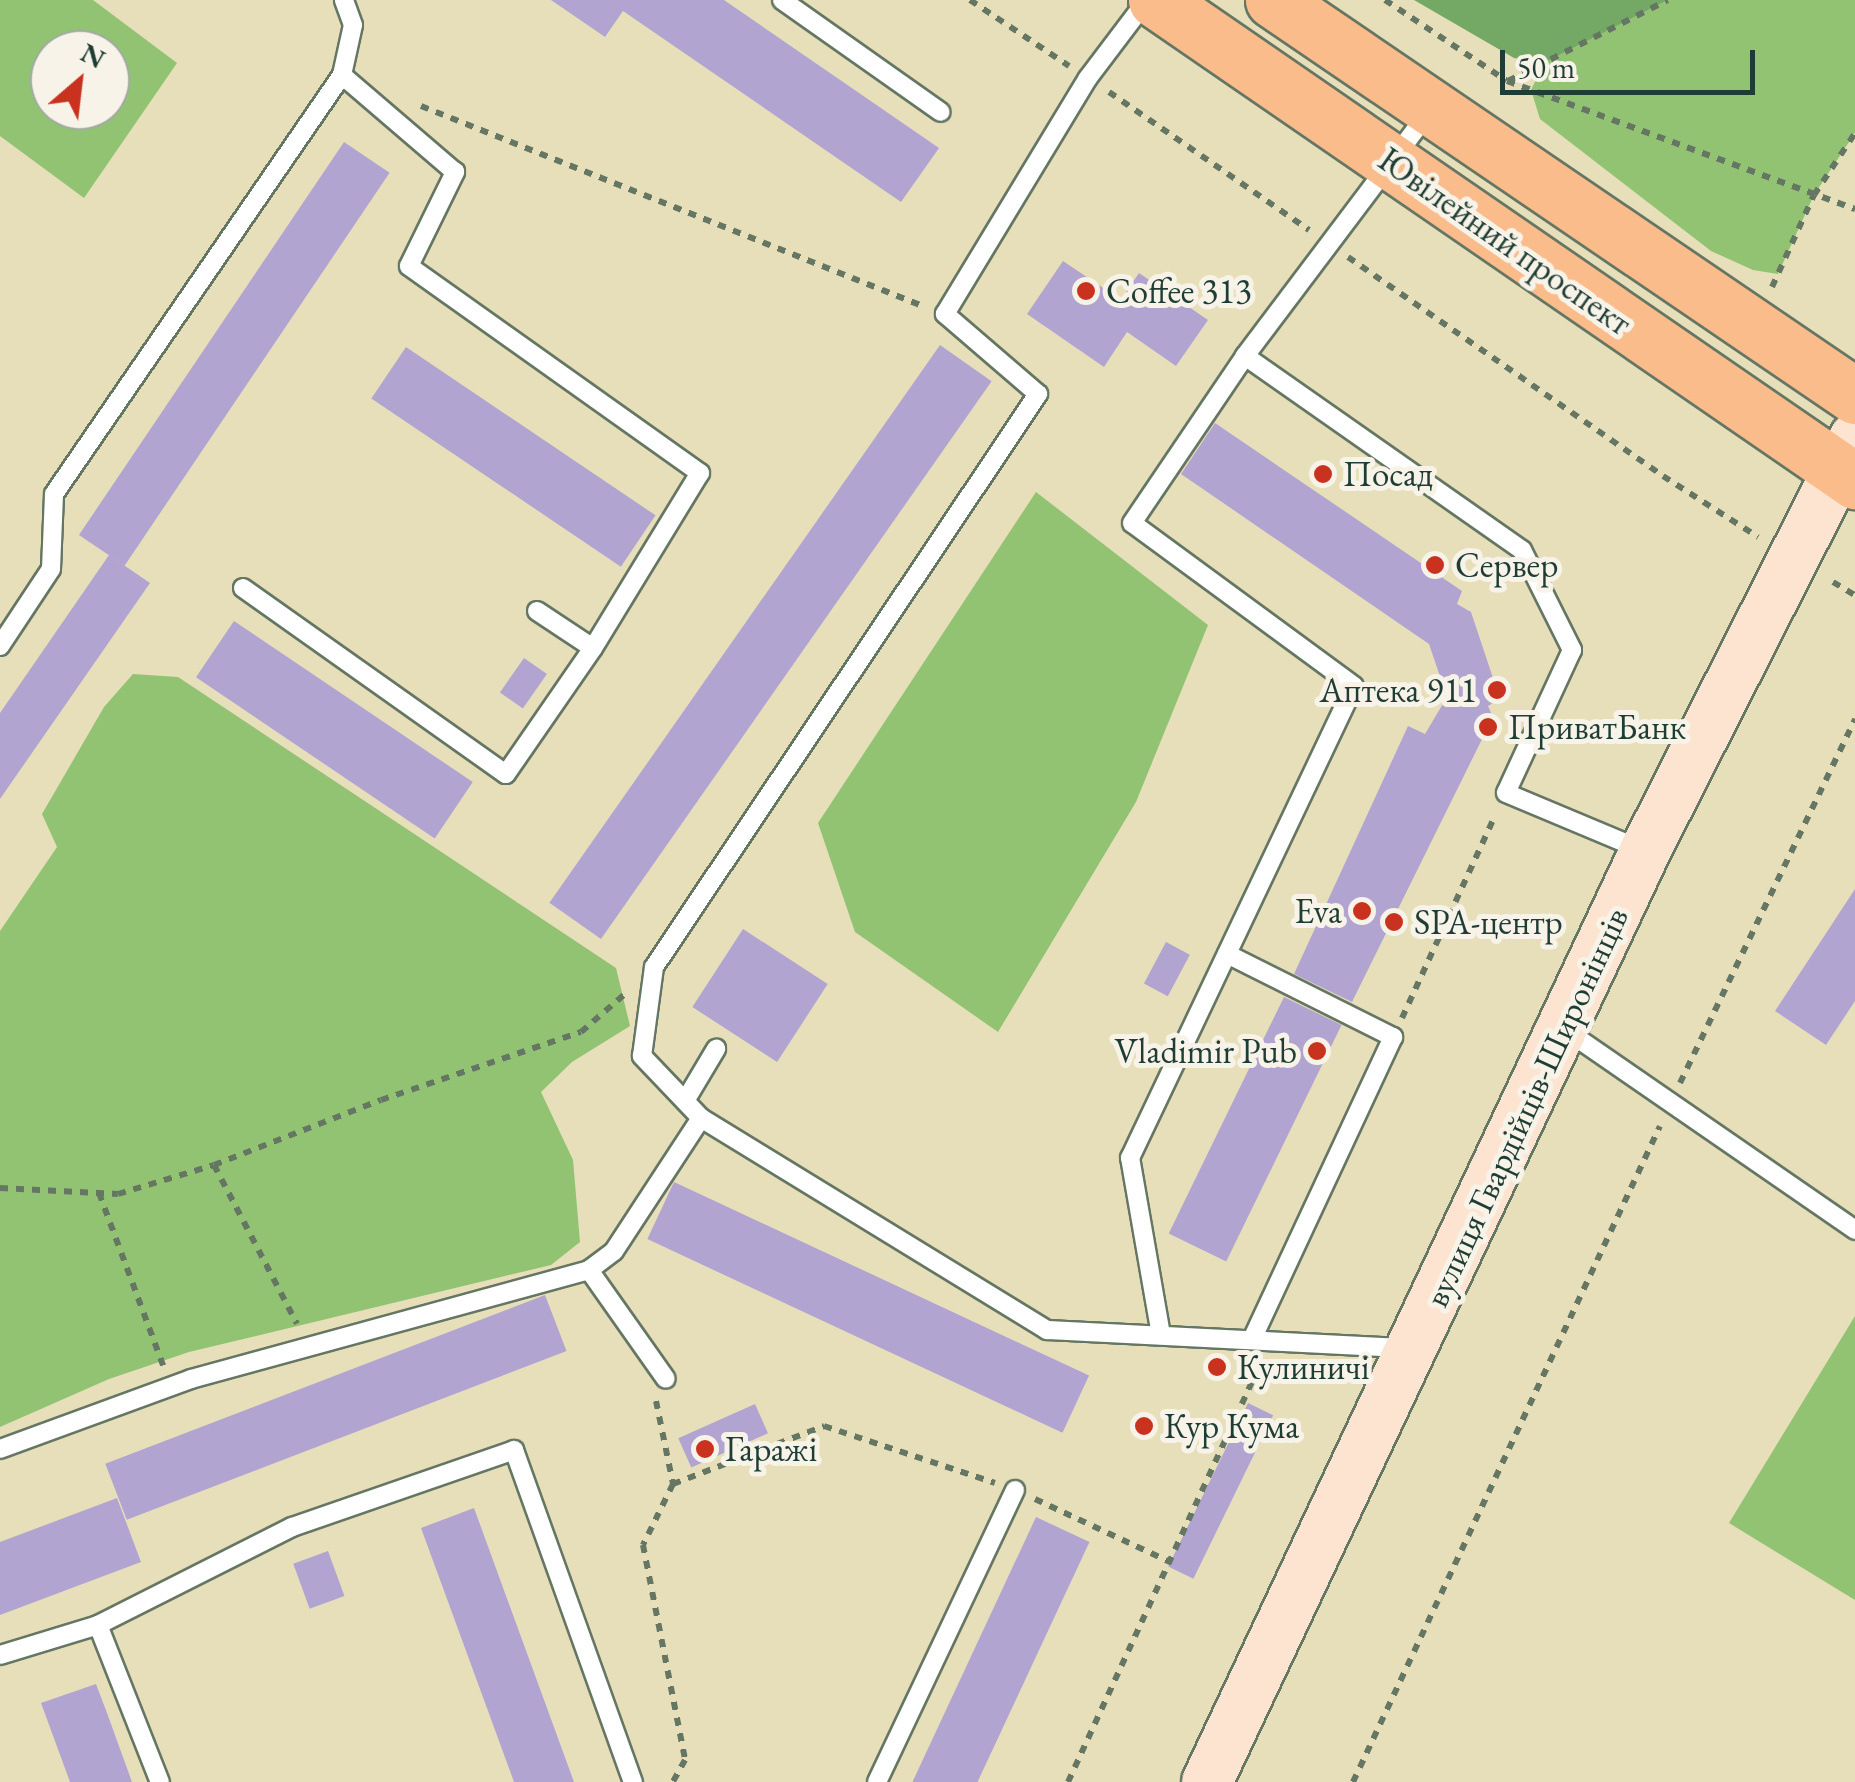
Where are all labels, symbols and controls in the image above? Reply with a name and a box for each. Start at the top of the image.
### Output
north arrow [30,30,130,130]
scale bar [1505,30,1760,92]
text: N [75,34,112,76]
text: 50 m [1517,48,1575,87]
street label: Ювілейний проспект [1370,138,1640,344]
place label: Coffee 313 [1106,270,1252,312]
marker: Coffee 313 [1075,280,1097,302]
place label: Посад [1343,453,1433,495]
marker: Посад [1312,463,1334,485]
place label: Сервер [1455,544,1558,586]
marker: Сервер [1424,554,1446,576]
place label: Аптека 911 [1320,669,1477,711]
marker: Аптека 911 [1486,679,1508,701]
place label: ПриватБанк [1508,706,1686,748]
marker: ПриватБанк [1477,716,1499,738]
place label: Eva [1295,890,1342,932]
marker: Eva [1351,900,1373,922]
place label: SPA-центр [1414,901,1563,943]
street label: вулиця Гвардійців-Широнінців [1415,901,1637,1313]
marker: SPA-центр [1383,911,1405,933]
place label: Vladimir Pub [1115,1030,1297,1072]
marker: Vladimir Pub [1306,1040,1328,1062]
place label: Кулиничі [1237,1346,1369,1388]
marker: Кулиничі [1206,1356,1228,1378]
place label: Кур Кума [1164,1405,1299,1447]
marker: Кур Кума [1133,1415,1155,1437]
place label: Гаражі [725,1428,817,1470]
marker: Гаражі [694,1438,716,1460]

